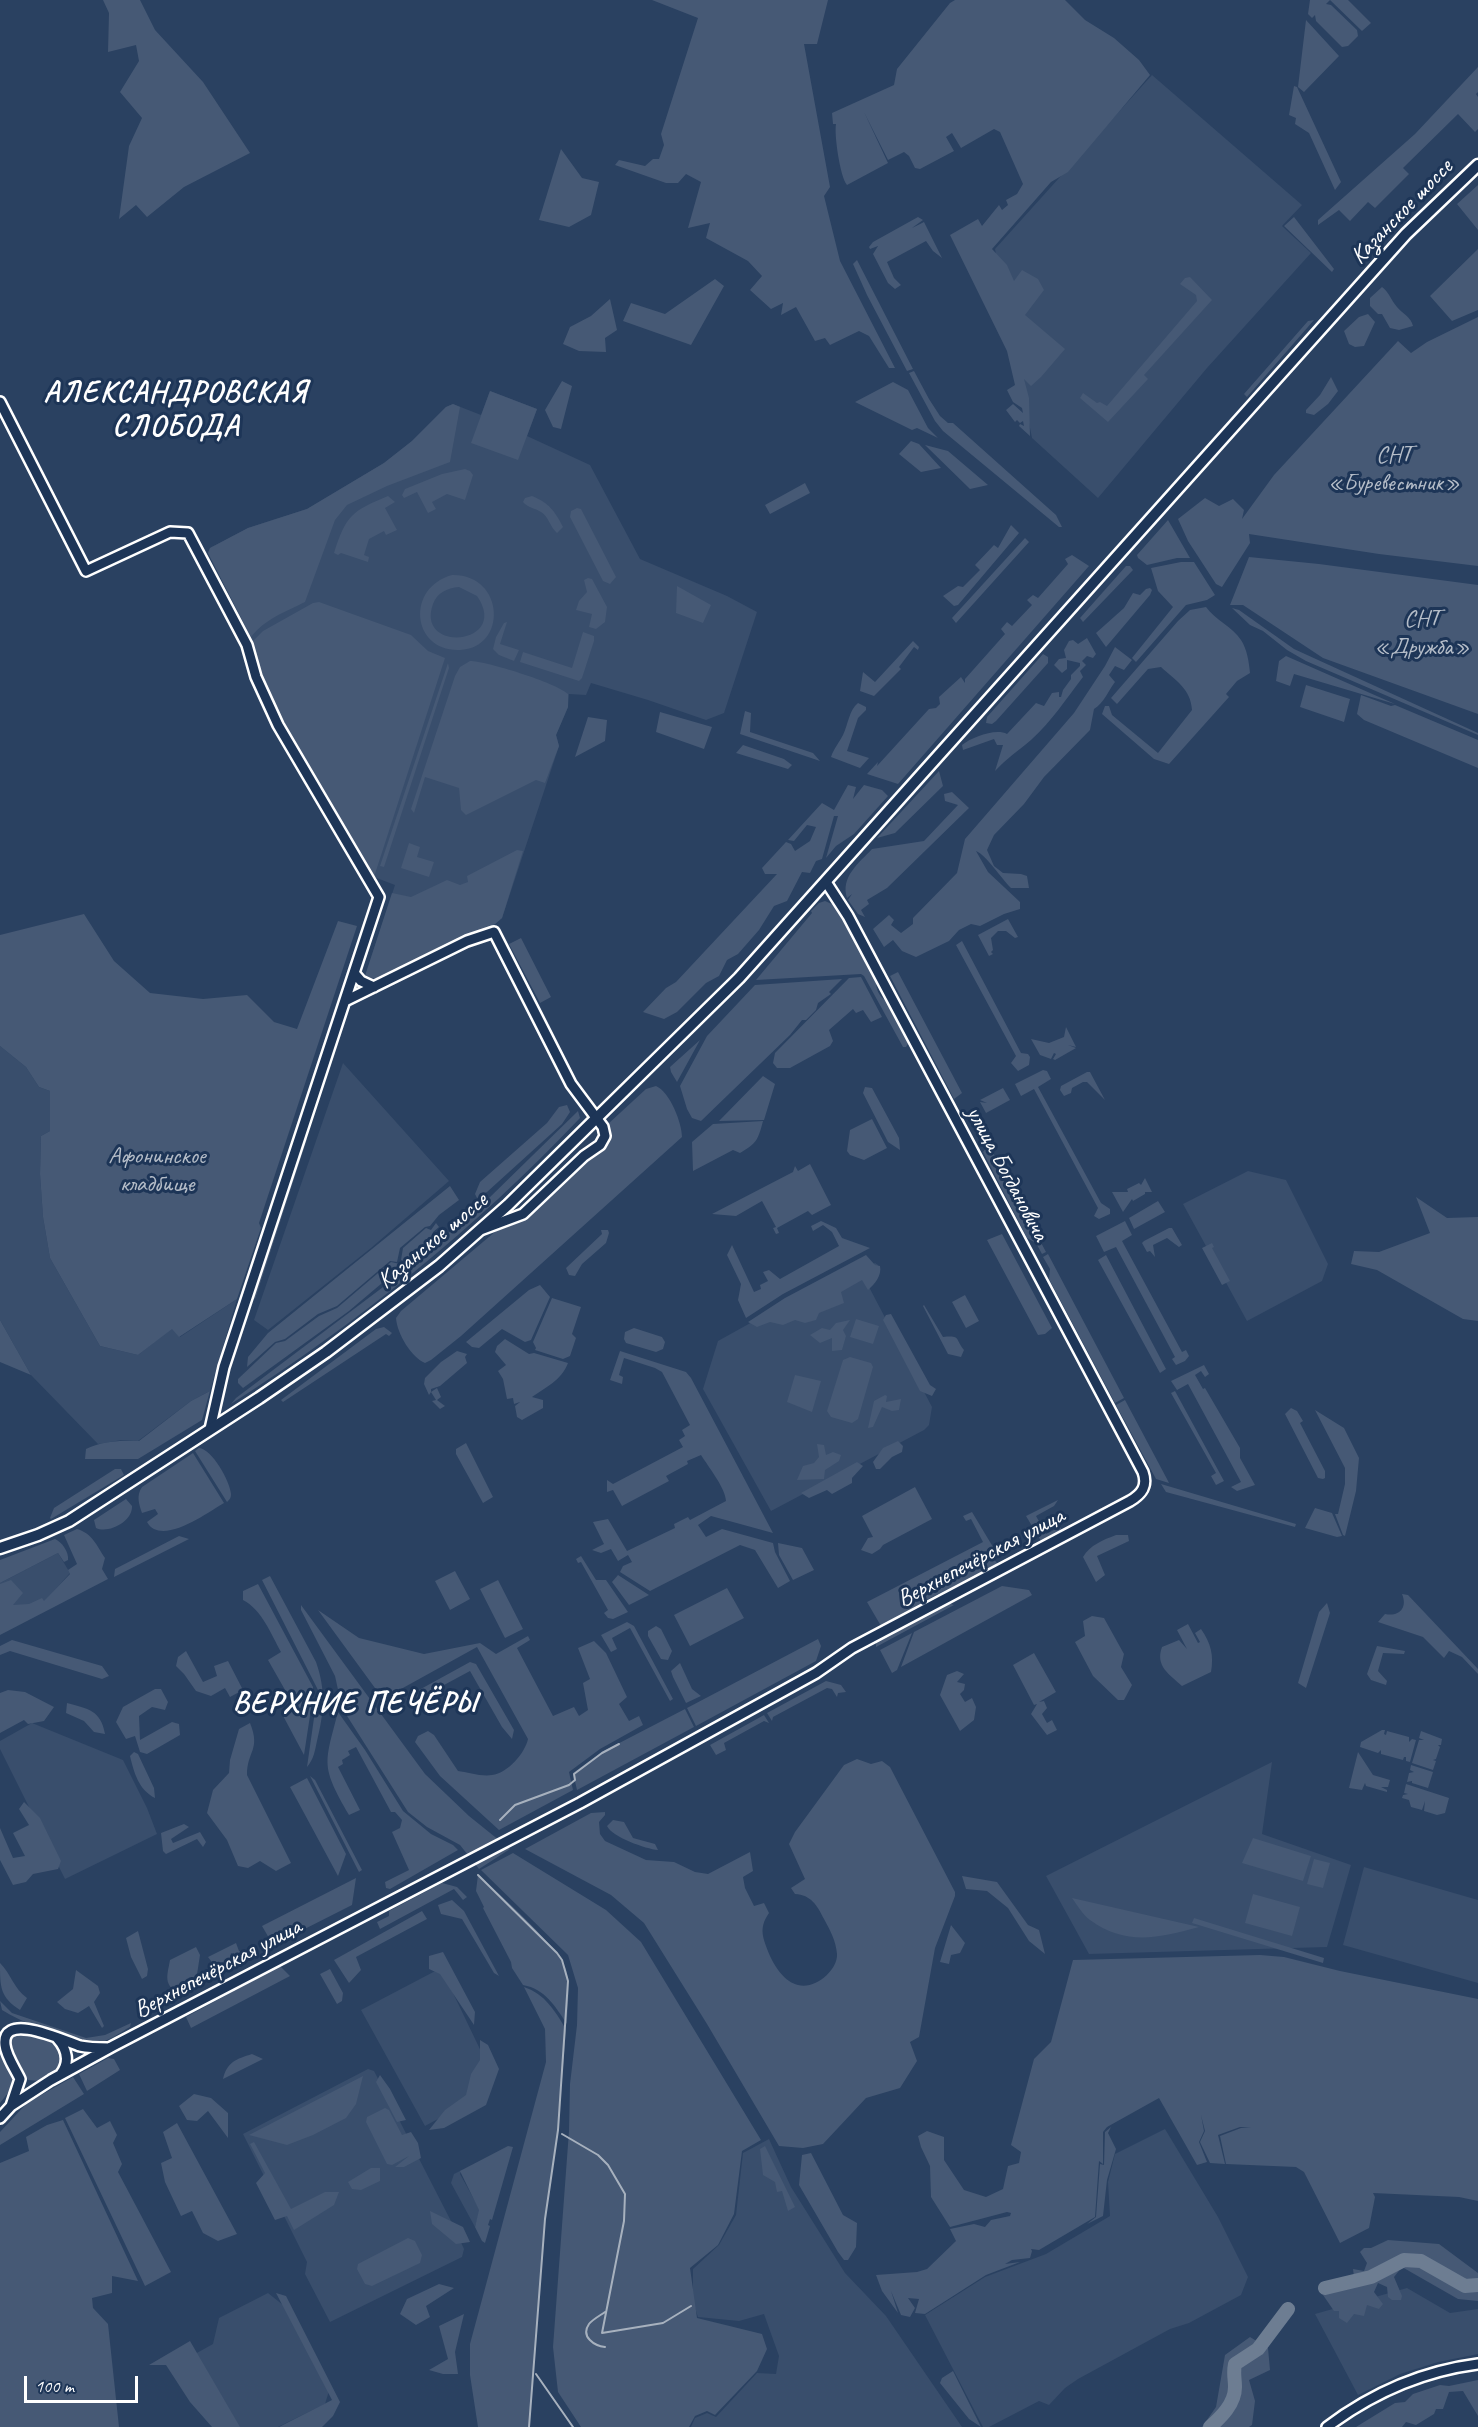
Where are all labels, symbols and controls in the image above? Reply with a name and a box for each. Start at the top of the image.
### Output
street label: Казанское шоссе [1345,153,1459,271]
district label: АЛЕКСАНДРОВСКАЯ СЛОБОДА [36,375,316,446]
park label: СНТ «Буревестник» [1328,442,1460,498]
park label: СНТ «Дружба» [1374,606,1470,662]
street label: улица Богдановича [959,1102,1055,1246]
park label: Афонинское кладбище [108,1143,206,1199]
street label: Казанское шоссе [372,1187,494,1295]
street label: Верхнепечёрская улица [893,1502,1069,1614]
district label: ВЕРХНИЕ ПЕЧЁРЫ [228,1686,482,1722]
street label: Верхнепечёрская улица [130,1913,306,2025]
scale bar [27,2364,141,2402]
text: 100 m [35,2375,74,2397]

